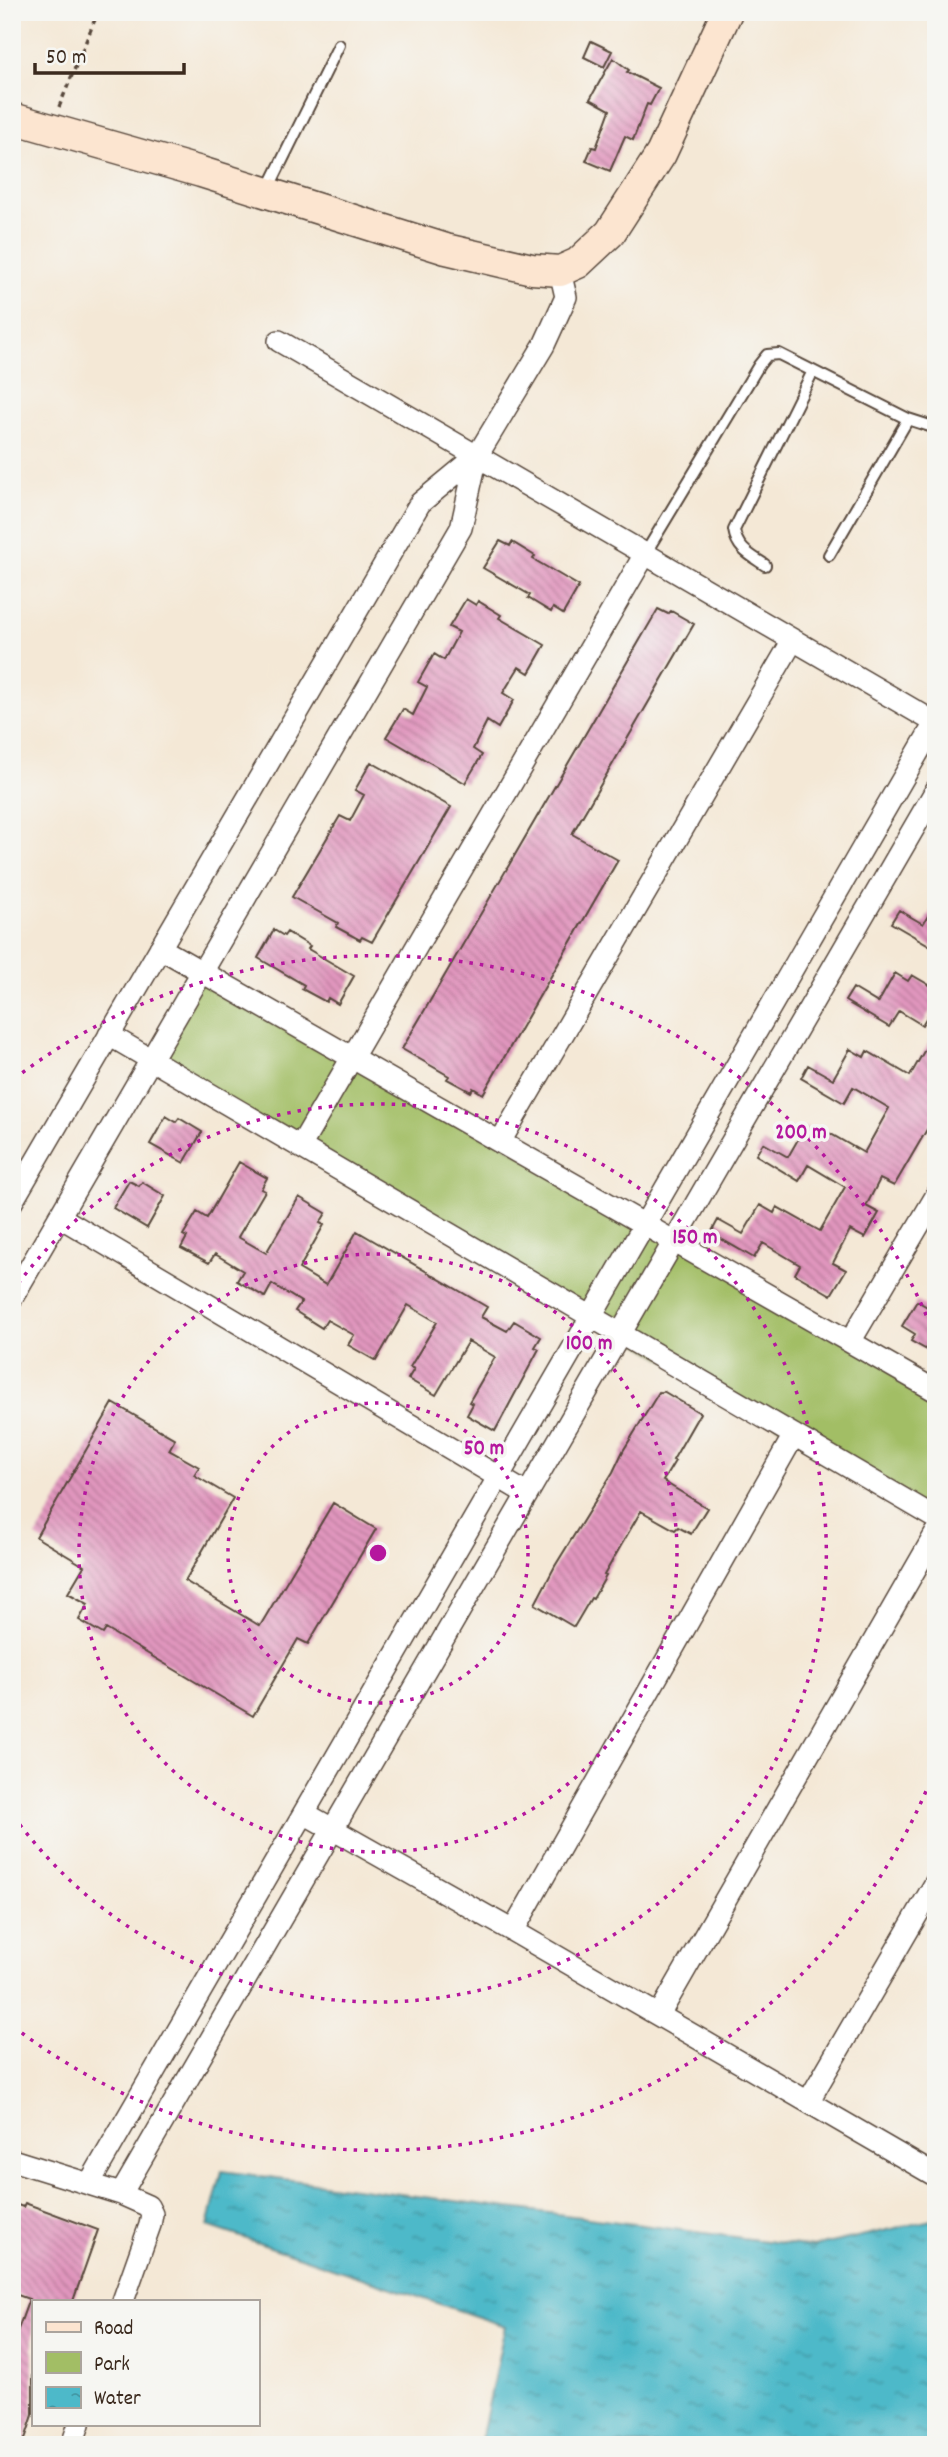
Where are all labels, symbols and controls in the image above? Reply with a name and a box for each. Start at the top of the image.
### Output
scale bar [35,32,184,76]
text: 50 m [46,44,86,74]
text: 200 m [775,1119,827,1149]
text: 150 m [672,1224,718,1254]
text: 100 m [566,1330,612,1360]
text: 50 m [464,1435,504,1465]
centre of rings [366,1541,390,1565]
legend [32,2300,259,2426]
text: Road [94,2315,133,2345]
text: Park [94,2351,130,2381]
text: Water [94,2385,141,2415]

